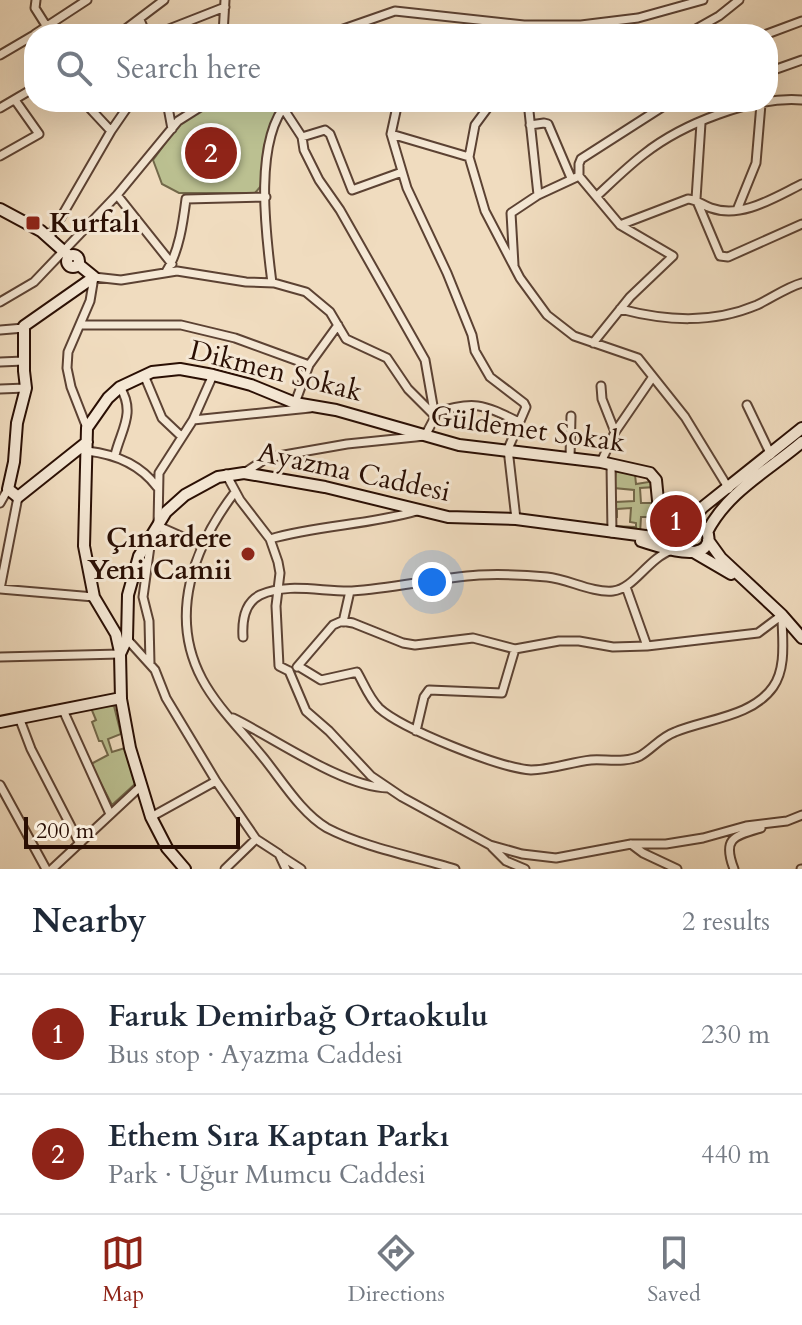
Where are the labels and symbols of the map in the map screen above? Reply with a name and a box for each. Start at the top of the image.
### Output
pin: 2 [185,123,237,183]
place label: Kurfalı [49,204,140,242]
marker: Kurfalı [24,214,42,232]
street label: Dikmen Sokak [186,331,366,411]
street label: Güldemet Sokak [428,397,628,461]
street label: Ayazma Caddesi [254,433,454,511]
pin: 1 [650,491,702,551]
place label: Çınardere Yeni Camii [87,519,232,589]
marker: Çınardere Yeni Camii [239,545,257,563]
your location [412,562,452,602]
scale bar [24,813,240,849]

